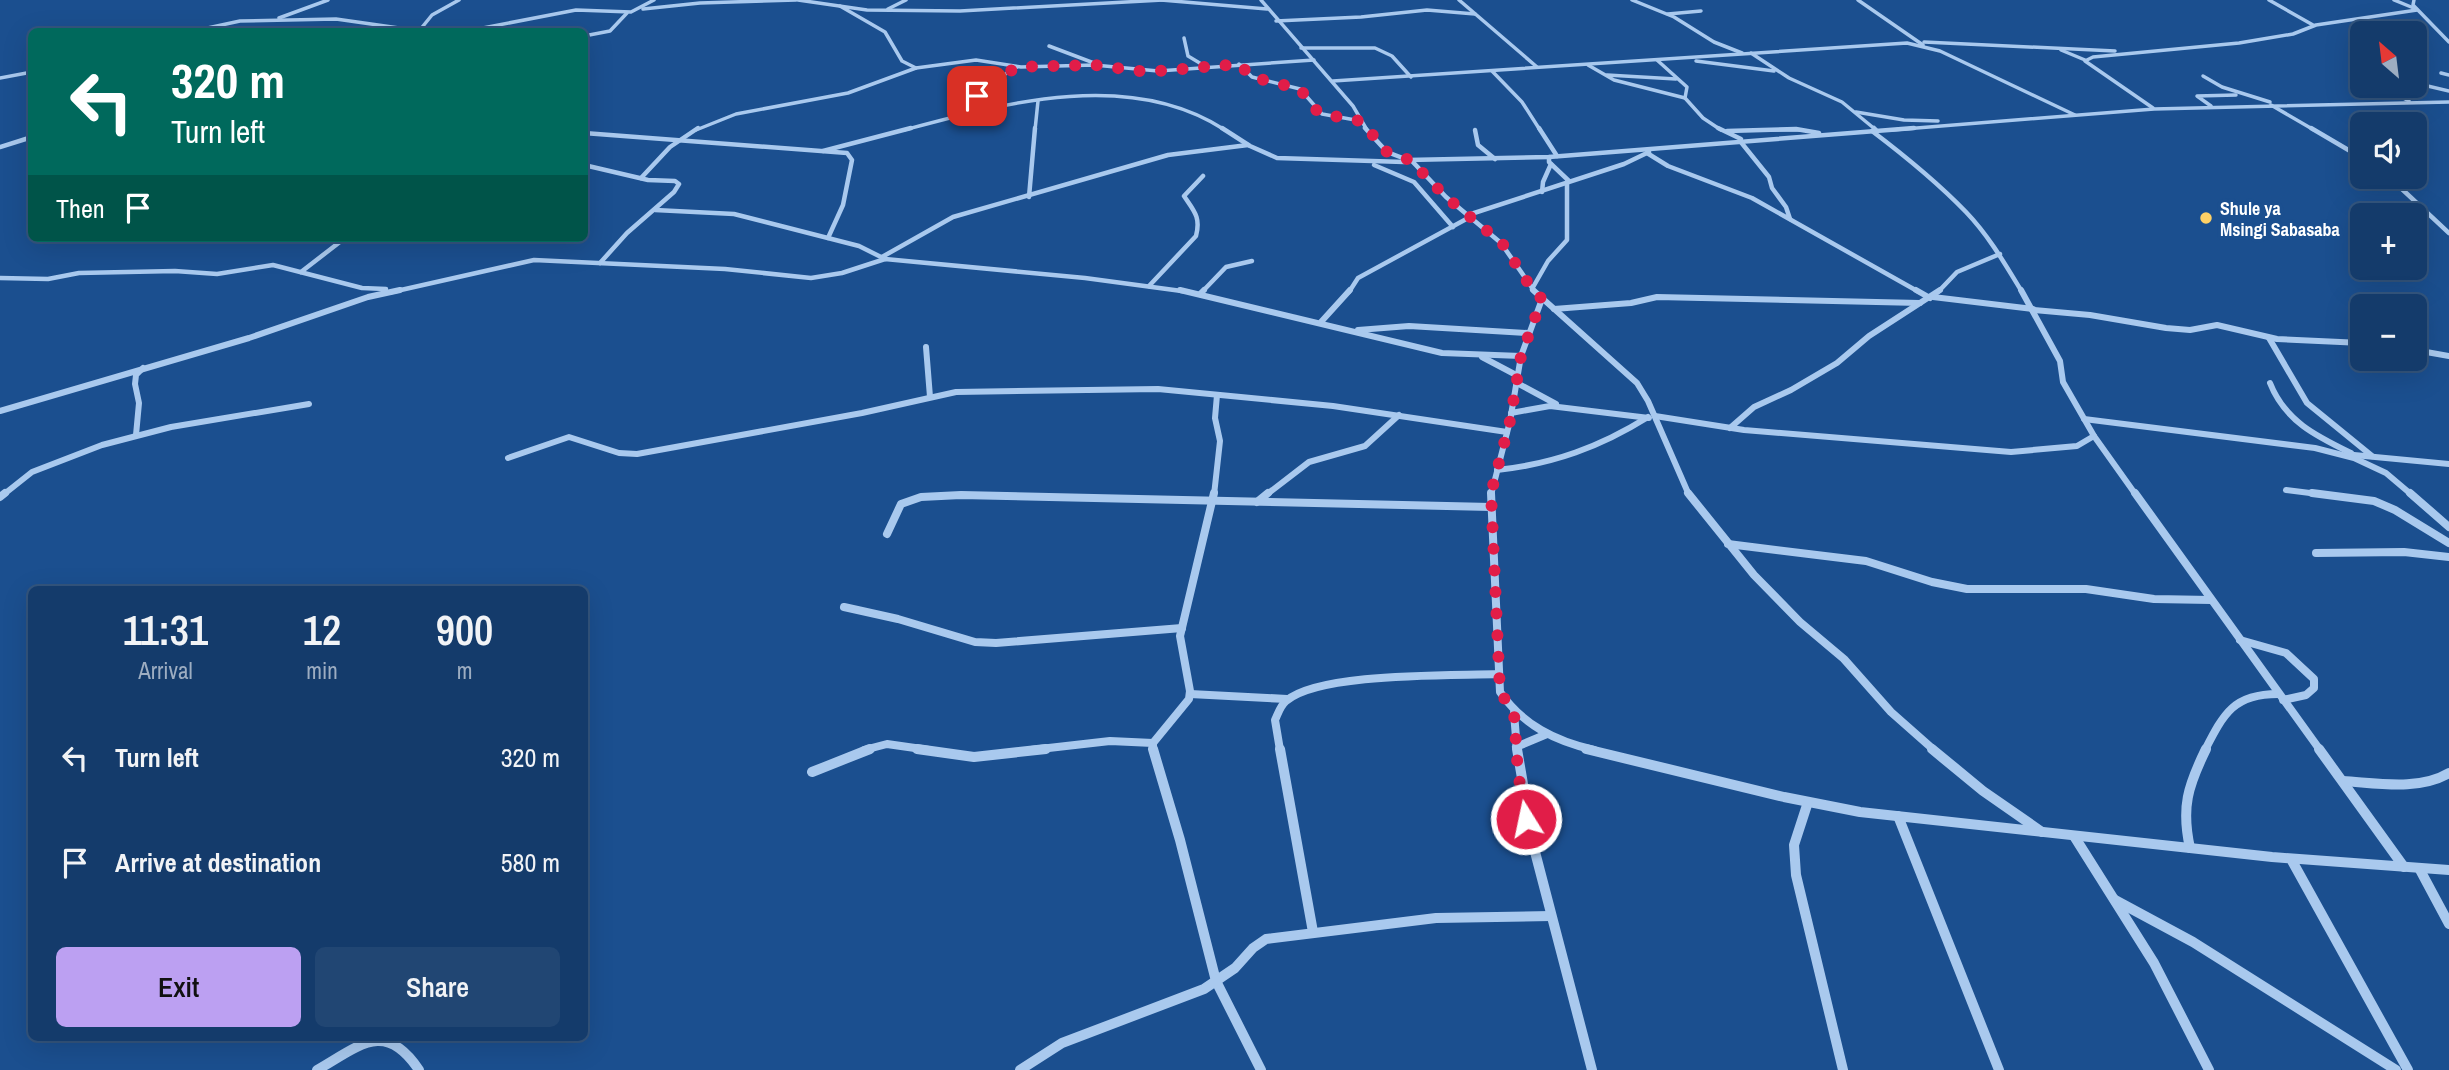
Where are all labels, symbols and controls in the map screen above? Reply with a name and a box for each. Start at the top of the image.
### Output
north arrow [2350,21,2427,98]
map controls [2350,21,2427,371]
text: 320 m [171,47,285,113]
icon: left [56,56,147,147]
pin [947,66,1007,126]
icon: arrive [958,77,996,115]
text: Turn left [171,110,265,153]
button: sound [2350,112,2427,189]
icon: arrive [119,189,157,227]
text: Then [56,191,105,226]
place label: Shule ya Msingi Sabasaba [2220,196,2341,242]
button: + [2350,203,2427,280]
marker: Shule ya Msingi Sabasaba [2198,210,2214,226]
button: − [2350,294,2427,371]
text: 11:31 [123,602,208,658]
text: 12 [303,602,341,658]
text: 900 [436,602,493,658]
text: Arrival [138,655,193,686]
text: min [306,655,338,686]
text: m [457,655,472,686]
icon: left [56,739,94,777]
text: Turn left [115,740,199,775]
text: 320 m [501,740,560,775]
position arrow [1489,782,1563,856]
icon: arrive [56,844,94,882]
text: Arrive at destination [115,845,321,880]
text: 580 m [501,845,560,880]
button: Exit [56,947,301,1027]
button: Share [315,947,560,1027]

